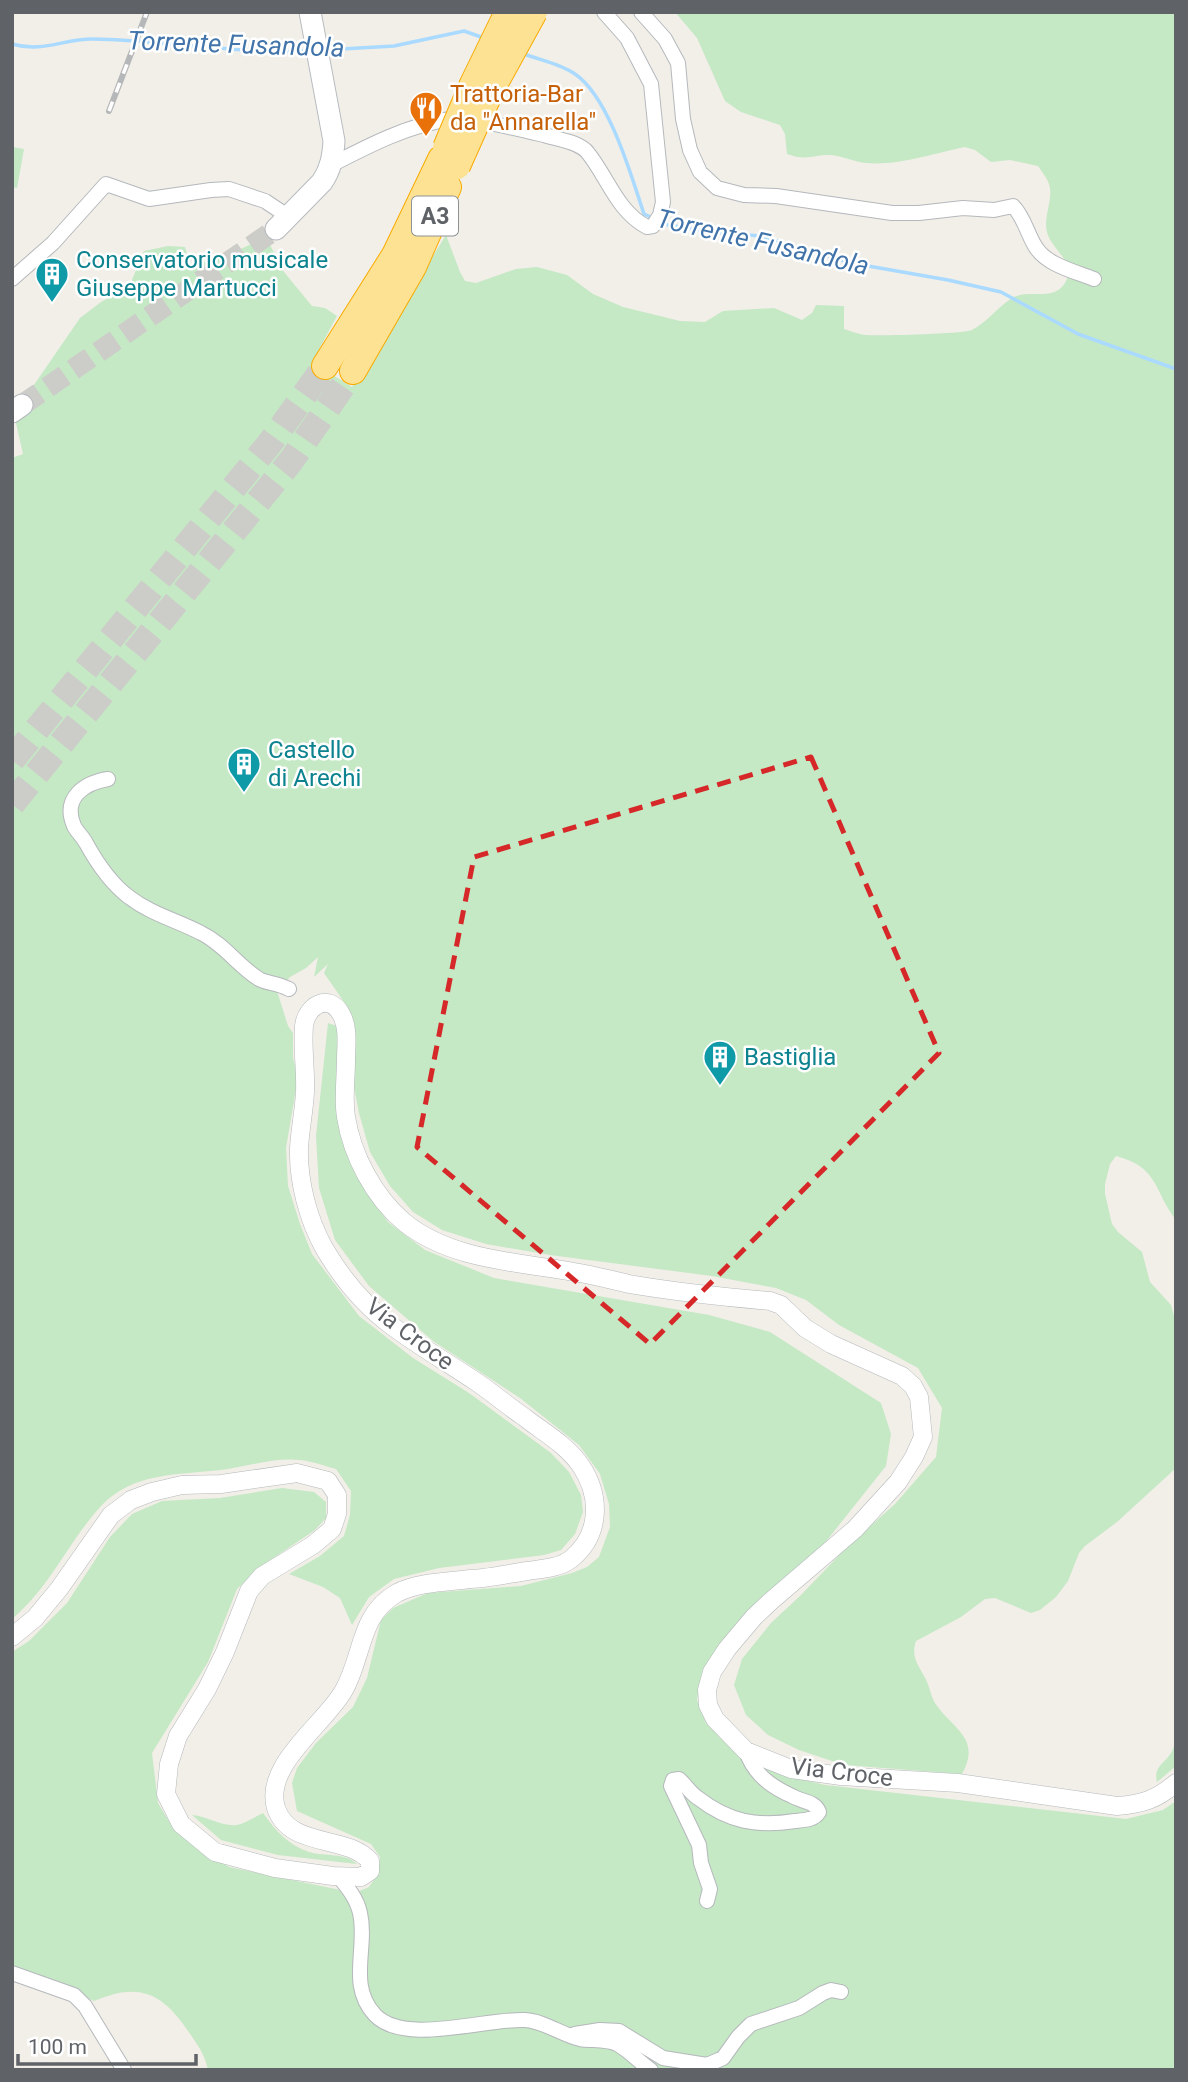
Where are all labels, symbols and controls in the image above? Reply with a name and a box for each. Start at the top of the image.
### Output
water label: Torrente Fusandola [127,25,345,63]
place label: Trattoria-Bar da "Annarella" [450,80,596,136]
restaurant icon: Trattoria-Bar da "Annarella" [407,89,445,138]
road number: A3 [412,196,458,236]
water label: Torrente Fusandola [654,203,872,281]
place label: Conservatorio musicale Giuseppe Martucci [76,246,328,302]
building icon: Conservatorio musicale Giuseppe Martucci [33,255,71,304]
place label: Castello di Arechi [268,736,361,792]
building icon: Castello di Arechi [225,745,263,794]
building icon: Bastiglia [701,1038,739,1087]
place label: Bastiglia [744,1043,836,1071]
street label: Via Croce [361,1292,459,1376]
street label: Via Croce [789,1752,895,1792]
scale bar [18,2022,196,2066]
text: 100 m [28,2035,87,2059]

